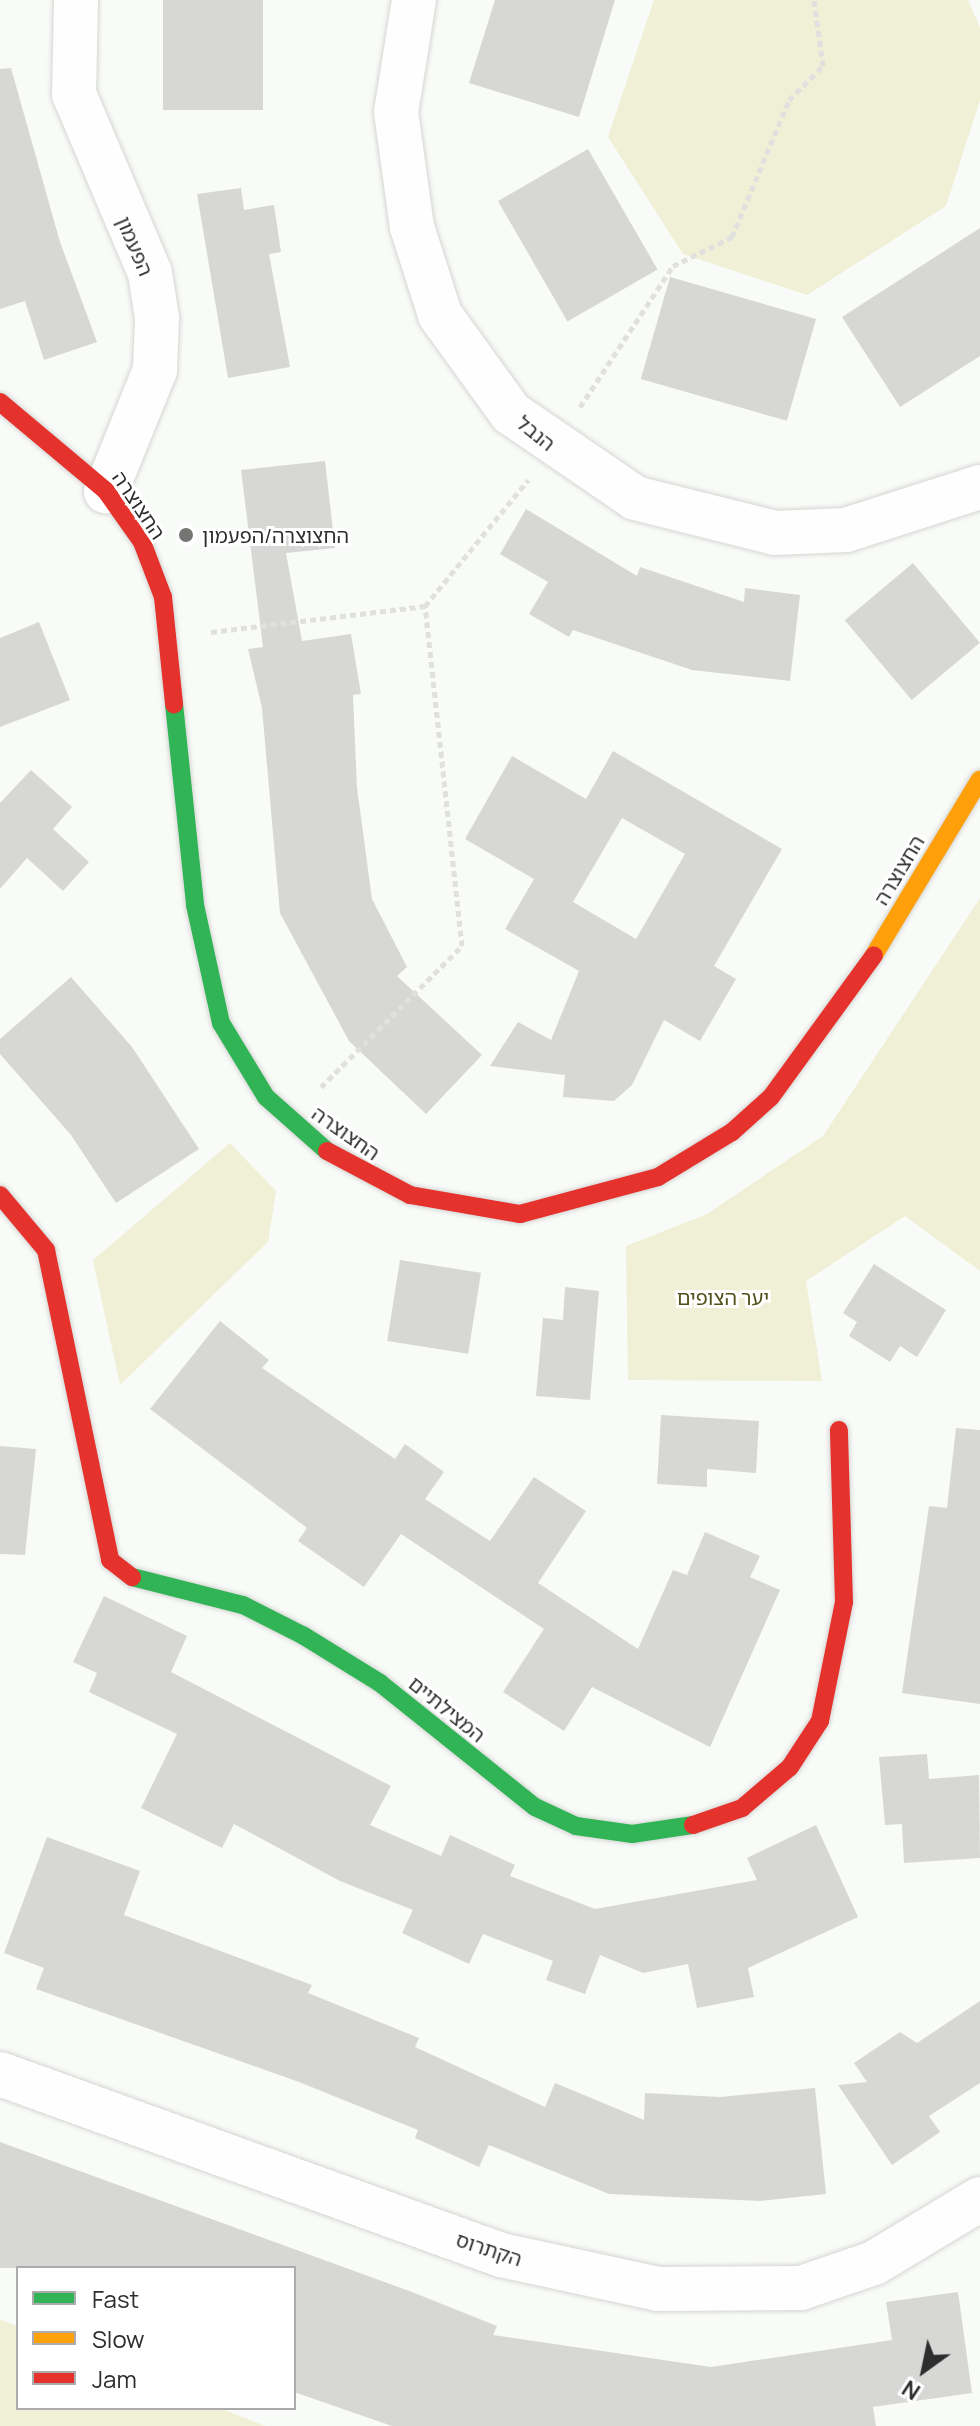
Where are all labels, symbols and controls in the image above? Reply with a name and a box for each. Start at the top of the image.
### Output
street label: הפעמון [112,213,158,279]
street label: הנבל [512,410,560,456]
street label: החצוצרה [108,466,170,544]
place label: החצוצרה/הפעמון [202,523,349,547]
marker: החצוצרה/הפעמון [177,526,195,544]
street label: החצוצרה [869,831,929,909]
street label: החצוצרה [308,1101,384,1165]
park label: יער הצופים [677,1285,769,1309]
street label: המצילתיים [404,1671,490,1747]
street label: הקתרוס [453,2227,525,2271]
legend [16,2266,296,2410]
text: Fast [92,2282,139,2315]
text: Slow [92,2322,145,2355]
north arrow [884,2330,964,2410]
text: Jam [92,2362,137,2395]
text: N [896,2373,926,2407]

